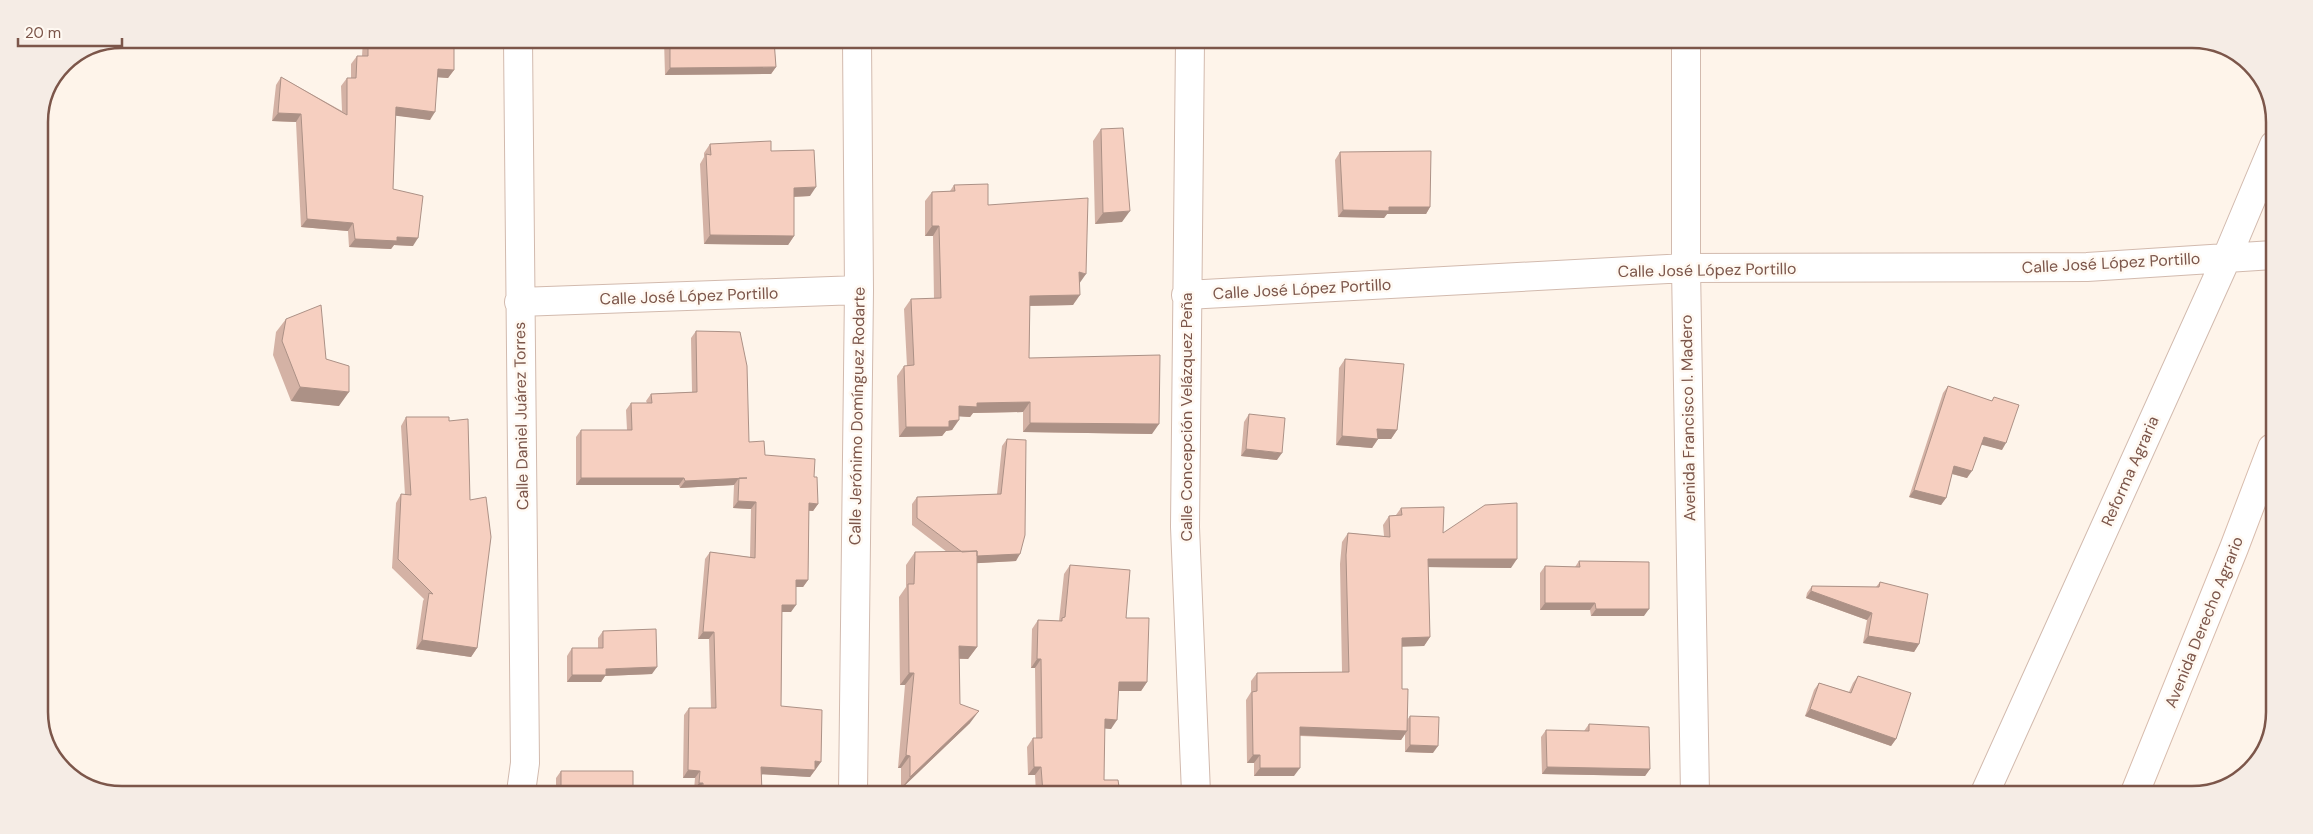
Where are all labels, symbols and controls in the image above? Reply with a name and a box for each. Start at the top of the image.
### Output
scale bar [18,15,121,47]
text: 20 m [25,23,61,43]
street label: Calle José López Portillo [2021,248,2201,278]
street label: Calle José López Portillo [1617,258,1797,282]
street label: Calle José López Portillo [1212,274,1392,304]
street label: Calle José López Portillo [599,282,779,310]
street label: Calle Jerónimo Domínguez Rodarte [844,287,870,545]
street label: Calle Concepción Velázquez Peña [1176,293,1197,542]
street label: Avenida Francisco I. Madero [1676,314,1700,522]
street label: Calle Daniel Juárez Torres [509,322,533,510]
street label: Reforma Agraria [2096,413,2164,529]
street label: Avenida Derecho Agrario [2160,533,2248,711]

